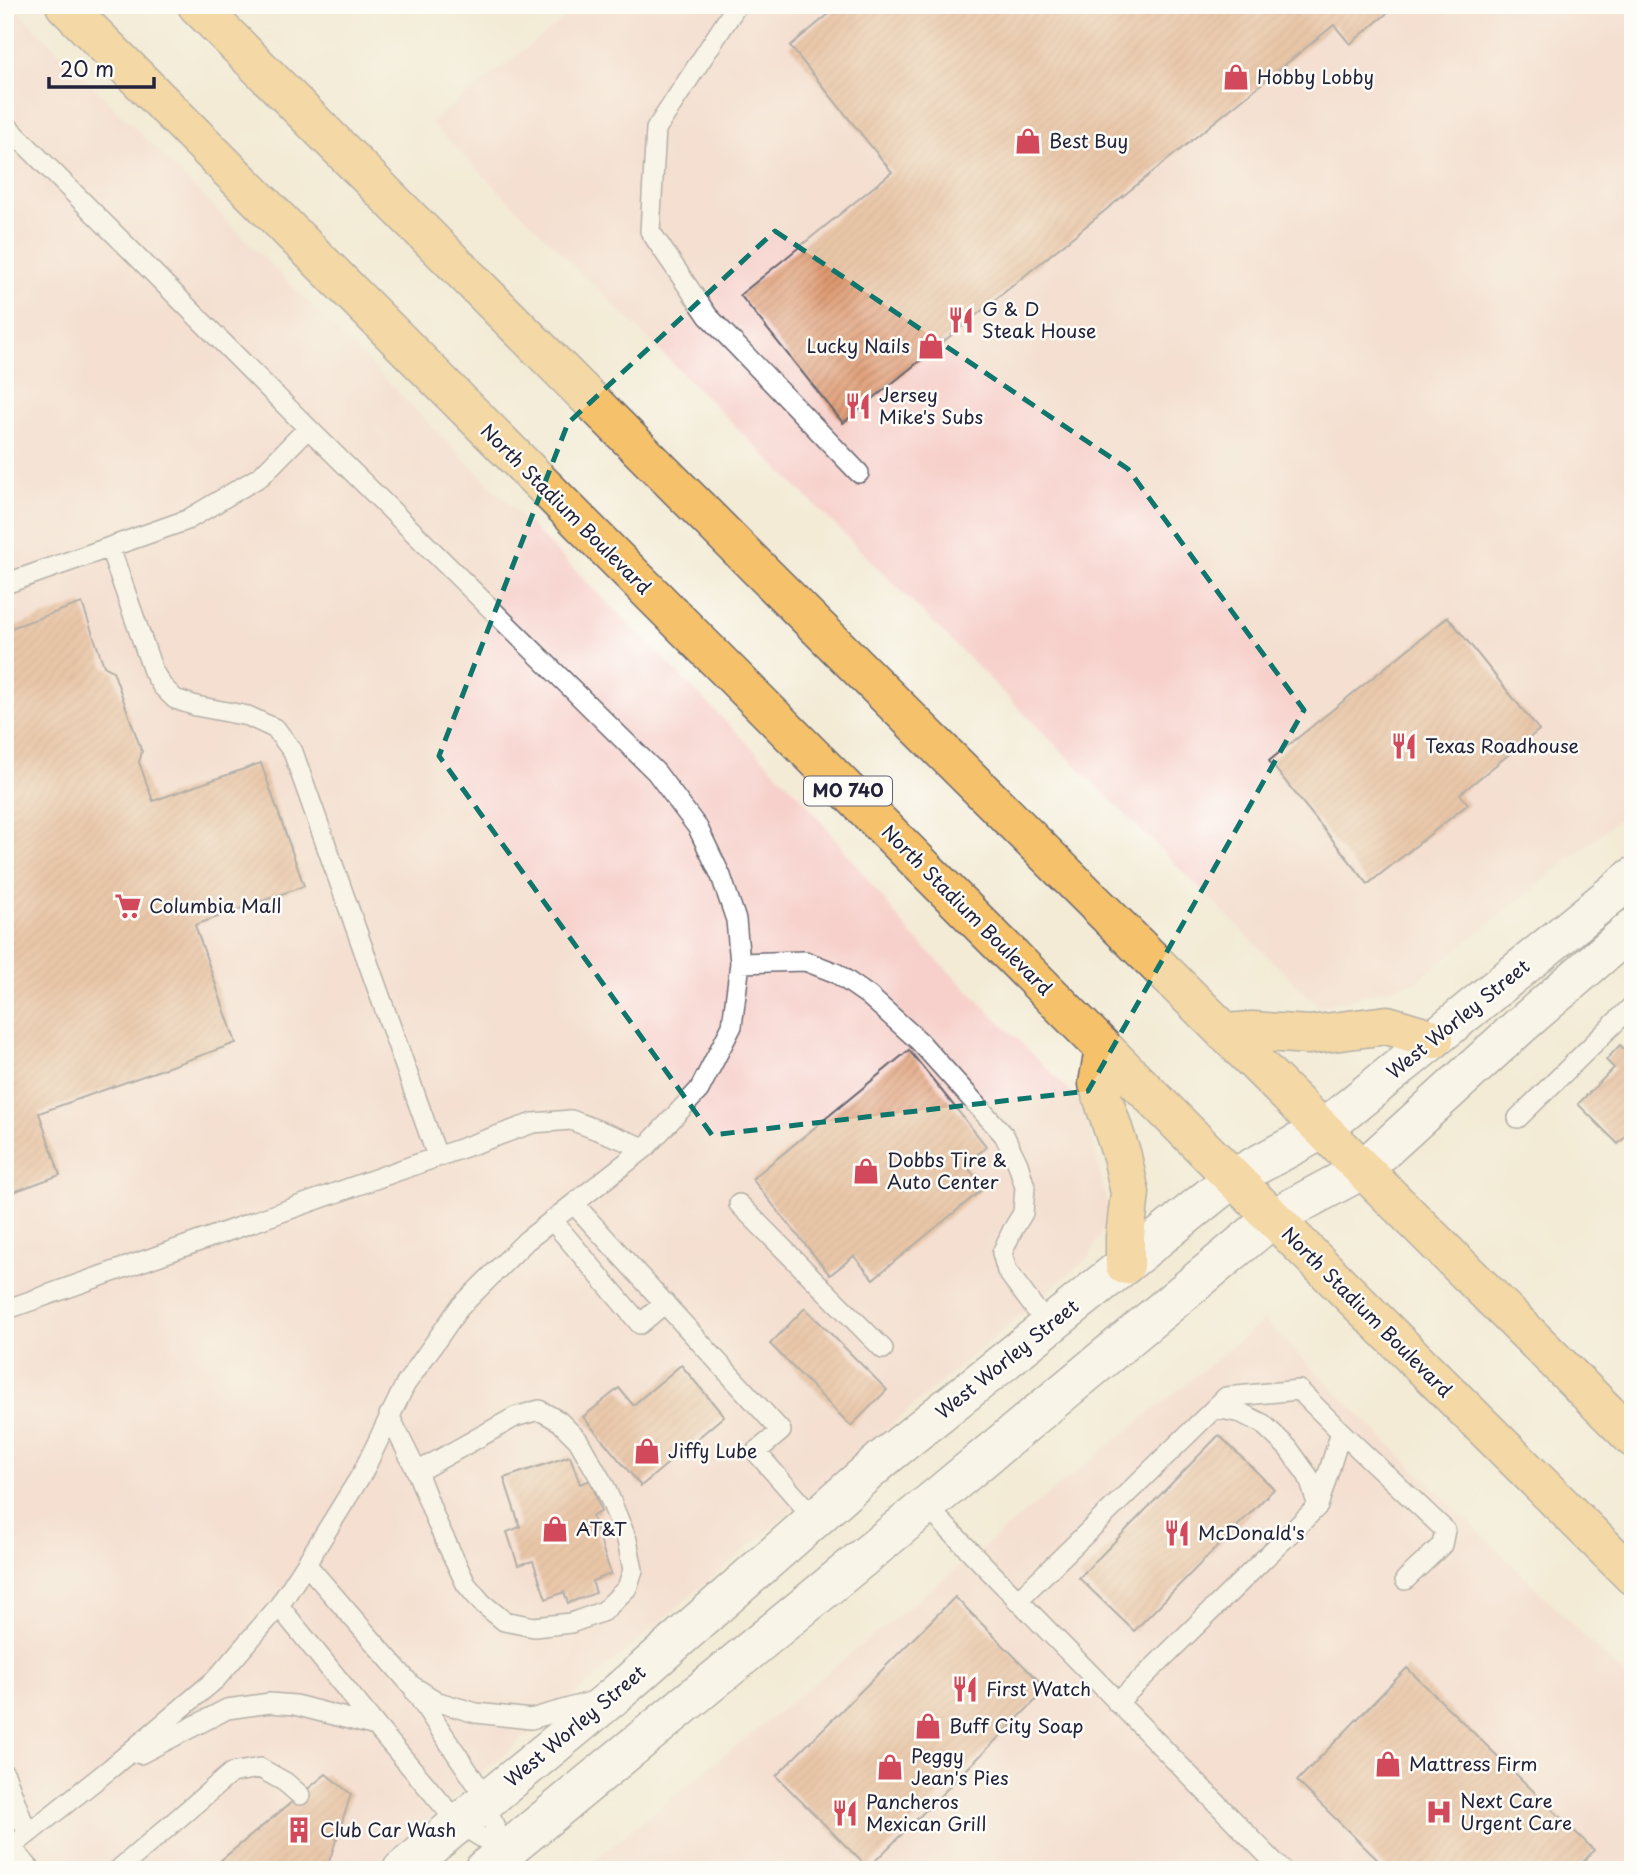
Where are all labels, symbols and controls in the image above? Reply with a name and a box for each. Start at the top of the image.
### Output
scale bar [49,46,154,90]
text: 20 m [60,52,114,84]
shop icon: Hobby Lobby [1221,62,1251,92]
place label: Hobby Lobby [1257,62,1374,90]
shop icon: Best Buy [1013,126,1043,156]
place label: Best Buy [1049,126,1128,154]
place label: G & D Steak House [982,294,1096,344]
restaurant icon: G & D Steak House [946,305,976,335]
place label: Lucky Nails [807,331,910,359]
shop icon: Lucky Nails [916,331,946,361]
place label: Jersey Mike's Subs [879,380,983,430]
restaurant icon: Jersey Mike's Subs [843,391,873,421]
street label: North Stadium Boulevard [475,417,659,600]
restaurant icon: Texas Roadhouse [1389,731,1419,761]
place label: Texas Roadhouse [1425,731,1579,759]
road number: MO 740 [804,776,892,806]
street label: North Stadium Boulevard [876,818,1060,1001]
supermarket icon: Columbia Mall [113,891,143,921]
place label: Columbia Mall [149,891,282,919]
street label: West Worley Street [1380,952,1535,1085]
place label: Dobbs Tire & Auto Center [887,1145,1007,1195]
shop icon: Dobbs Tire & Auto Center [851,1156,881,1186]
street label: North Stadium Boulevard [1276,1220,1460,1403]
street label: West Worley Street [929,1292,1084,1425]
shop icon: Jiffy Lube [632,1436,662,1466]
place label: Jiffy Lube [668,1436,757,1464]
shop icon: AT&T [540,1514,570,1544]
place label: AT&T [576,1514,627,1542]
restaurant icon: McDonald's [1162,1518,1192,1548]
place label: McDonald's [1198,1518,1305,1546]
street label: West Worley Street [498,1657,651,1793]
restaurant icon: First Watch [950,1674,980,1704]
place label: First Watch [986,1674,1091,1702]
shop icon: Buff City Soap [913,1711,943,1741]
place label: Buff City Soap [949,1711,1083,1739]
place label: Peggy Jean's Pies [911,1741,1009,1791]
shop icon: Mattress Firm [1373,1749,1403,1779]
place label: Mattress Firm [1409,1749,1538,1777]
shop icon: Peggy Jean's Pies [875,1752,905,1782]
place label: Next Care Urgent Care [1460,1786,1572,1836]
place label: Pancheros Mexican Grill [866,1787,986,1837]
hospital icon: Next Care Urgent Care [1424,1797,1454,1827]
restaurant icon: Pancheros Mexican Grill [830,1798,860,1828]
building icon: Club Car Wash [284,1815,314,1845]
place label: Club Car Wash [320,1815,456,1843]

